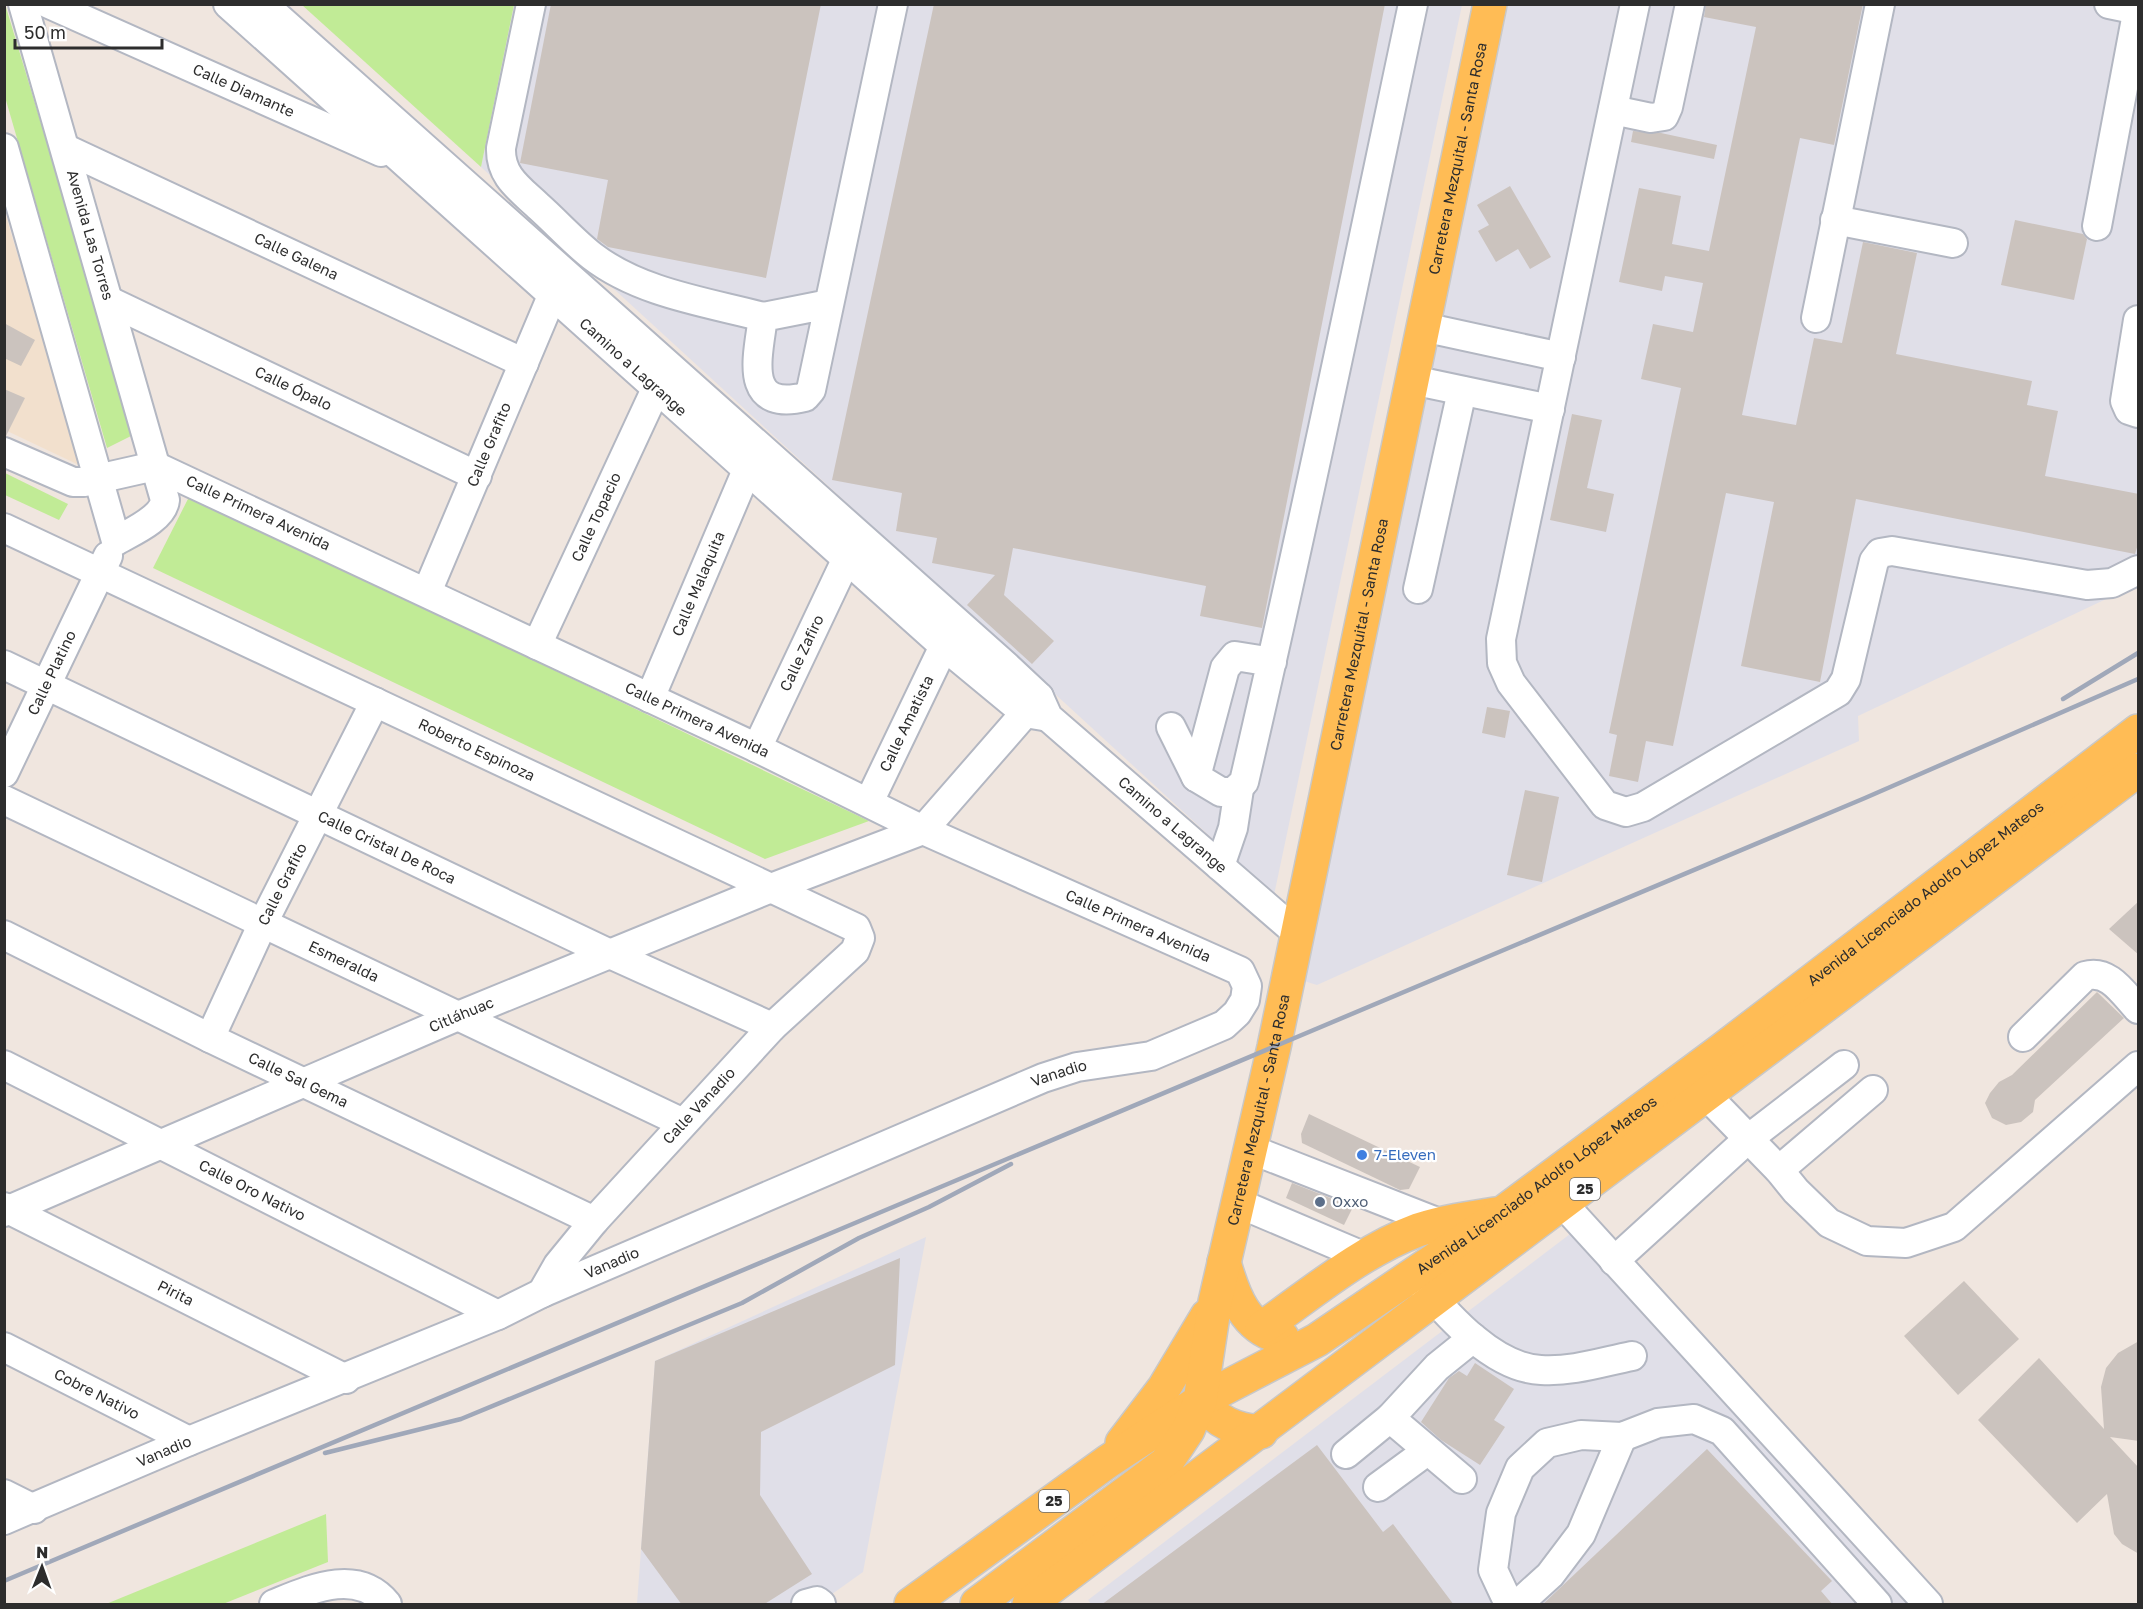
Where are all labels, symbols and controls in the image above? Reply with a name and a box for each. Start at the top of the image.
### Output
scale bar [15,12,162,50]
text: 50 m [24,21,66,43]
street label: Carretera Mezquital - Santa Rosa [1424,41,1490,276]
street label: Calle Diamante [190,59,298,120]
street label: Avenida Las Torres [64,168,118,302]
street label: Calle Galena [252,228,341,283]
street label: Camino a Lagrange [576,314,691,419]
street label: Calle Ópalo [252,362,335,414]
street label: Calle Grafito [463,399,514,489]
street label: Calle Topacio [567,469,624,564]
street label: Calle Primera Avenida [183,471,333,553]
street label: Carretera Mezquital - Santa Rosa [1326,517,1391,752]
street label: Calle Malaquita [667,528,728,639]
street label: Calle Zafiro [775,612,827,694]
street label: Calle Platino [23,627,79,718]
street label: Calle Amatista [875,672,937,774]
street label: Calle Primera Avenida [622,678,772,760]
street label: Roberto Espinoza [416,714,538,784]
street label: Camino a Lagrange [1115,772,1231,876]
street label: Avenida Licenciado Adolfo López Mateos [1803,797,2047,989]
street label: Calle Cristal De Roca [315,806,459,887]
street label: Calle Grafito [253,840,310,928]
street label: Calle Primera Avenida [1063,885,1214,965]
street label: Esmeralda [306,936,382,985]
street label: Citláhuac [426,992,496,1036]
street label: Carretera Mezquital - Santa Rosa [1223,992,1293,1227]
street label: Calle Sal Gema [246,1048,351,1111]
street label: Vanadio [1028,1056,1088,1090]
street label: Calle Vanadio [658,1063,738,1147]
street label: Avenida Licenciado Adolfo López Mateos [1413,1091,1660,1278]
place label: 7-Eleven [1374,1145,1436,1163]
marker: 7-Eleven [1355,1148,1369,1162]
street label: Calle Oro Nativo [196,1155,309,1224]
road number: 25 [1570,1178,1600,1200]
place label: Oxxo [1332,1192,1368,1210]
marker: Oxxo [1313,1195,1327,1209]
street label: Vanadio [581,1242,641,1282]
street label: Pirita [155,1276,197,1309]
street label: Cobre Nativo [51,1364,143,1422]
street label: Vanadio [134,1431,194,1470]
road number: 25 [1039,1490,1069,1512]
north arrow [12,1537,72,1597]
text: N [36,1542,49,1562]

